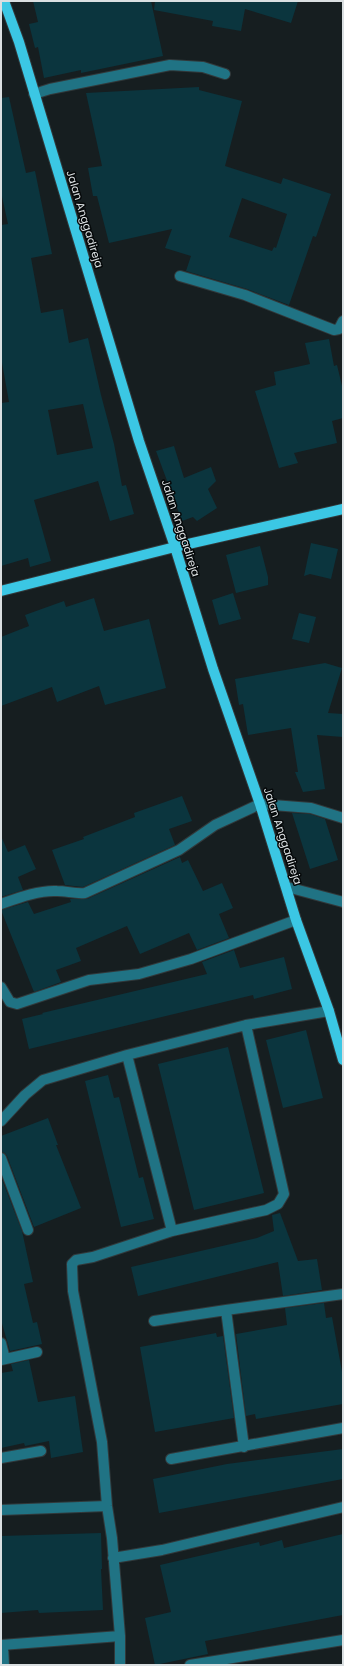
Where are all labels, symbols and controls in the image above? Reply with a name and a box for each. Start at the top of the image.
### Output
street label: Jalan Anggadireja [63,168,107,270]
street label: Jalan Anggadireja [158,477,204,579]
street label: Jalan Anggadireja [260,785,306,887]

